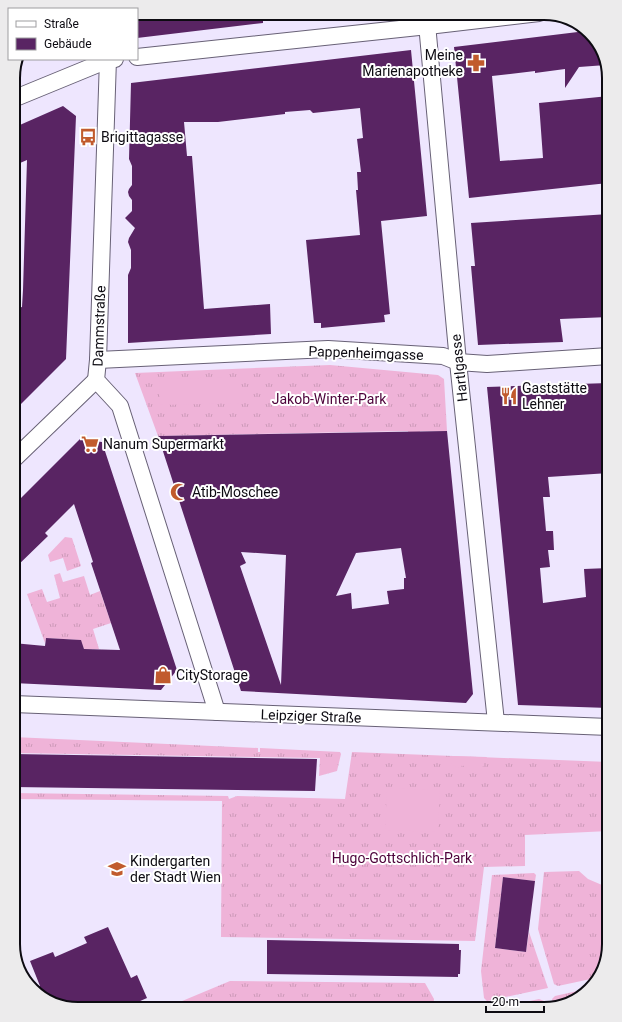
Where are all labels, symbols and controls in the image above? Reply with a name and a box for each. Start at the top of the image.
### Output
legend [8,8,138,60]
text: Straße [44,17,79,31]
text: Gebäude [44,37,92,51]
place label: Meine Marienapotheke [362,47,463,79]
pharmacy icon: Meine Marienapotheke [466,53,486,73]
bus stop icon: Brigittagasse [78,127,98,147]
place label: Brigittagasse [101,129,183,145]
street label: Dammstraße [90,285,108,367]
street label: Hartlgasse [447,333,471,403]
street label: Pappenheimgasse [308,343,424,363]
place label: Gaststätte Lehner [522,380,587,412]
restaurant icon: Gaststätte Lehner [499,386,519,406]
park label: Jakob-Winter-Park [272,391,387,407]
supermarket icon: Nanum Supermarkt [80,434,100,454]
place label: Nanum Supermarkt [103,436,225,452]
mosque icon: Atib-Moschee [169,482,189,502]
place label: Atib-Moschee [192,484,278,500]
shop icon: CityStorage [153,665,173,685]
place label: CityStorage [176,667,248,683]
street label: Leipziger Straße [260,706,362,726]
park label: Hugo-Gottschlich-Park [332,850,473,866]
place label: Kindergarten der Stadt Wien [130,853,221,885]
school or university icon: Kindergarten der Stadt Wien [107,859,127,879]
scale bar [486,988,544,1014]
text: 20 m [492,995,519,1009]

